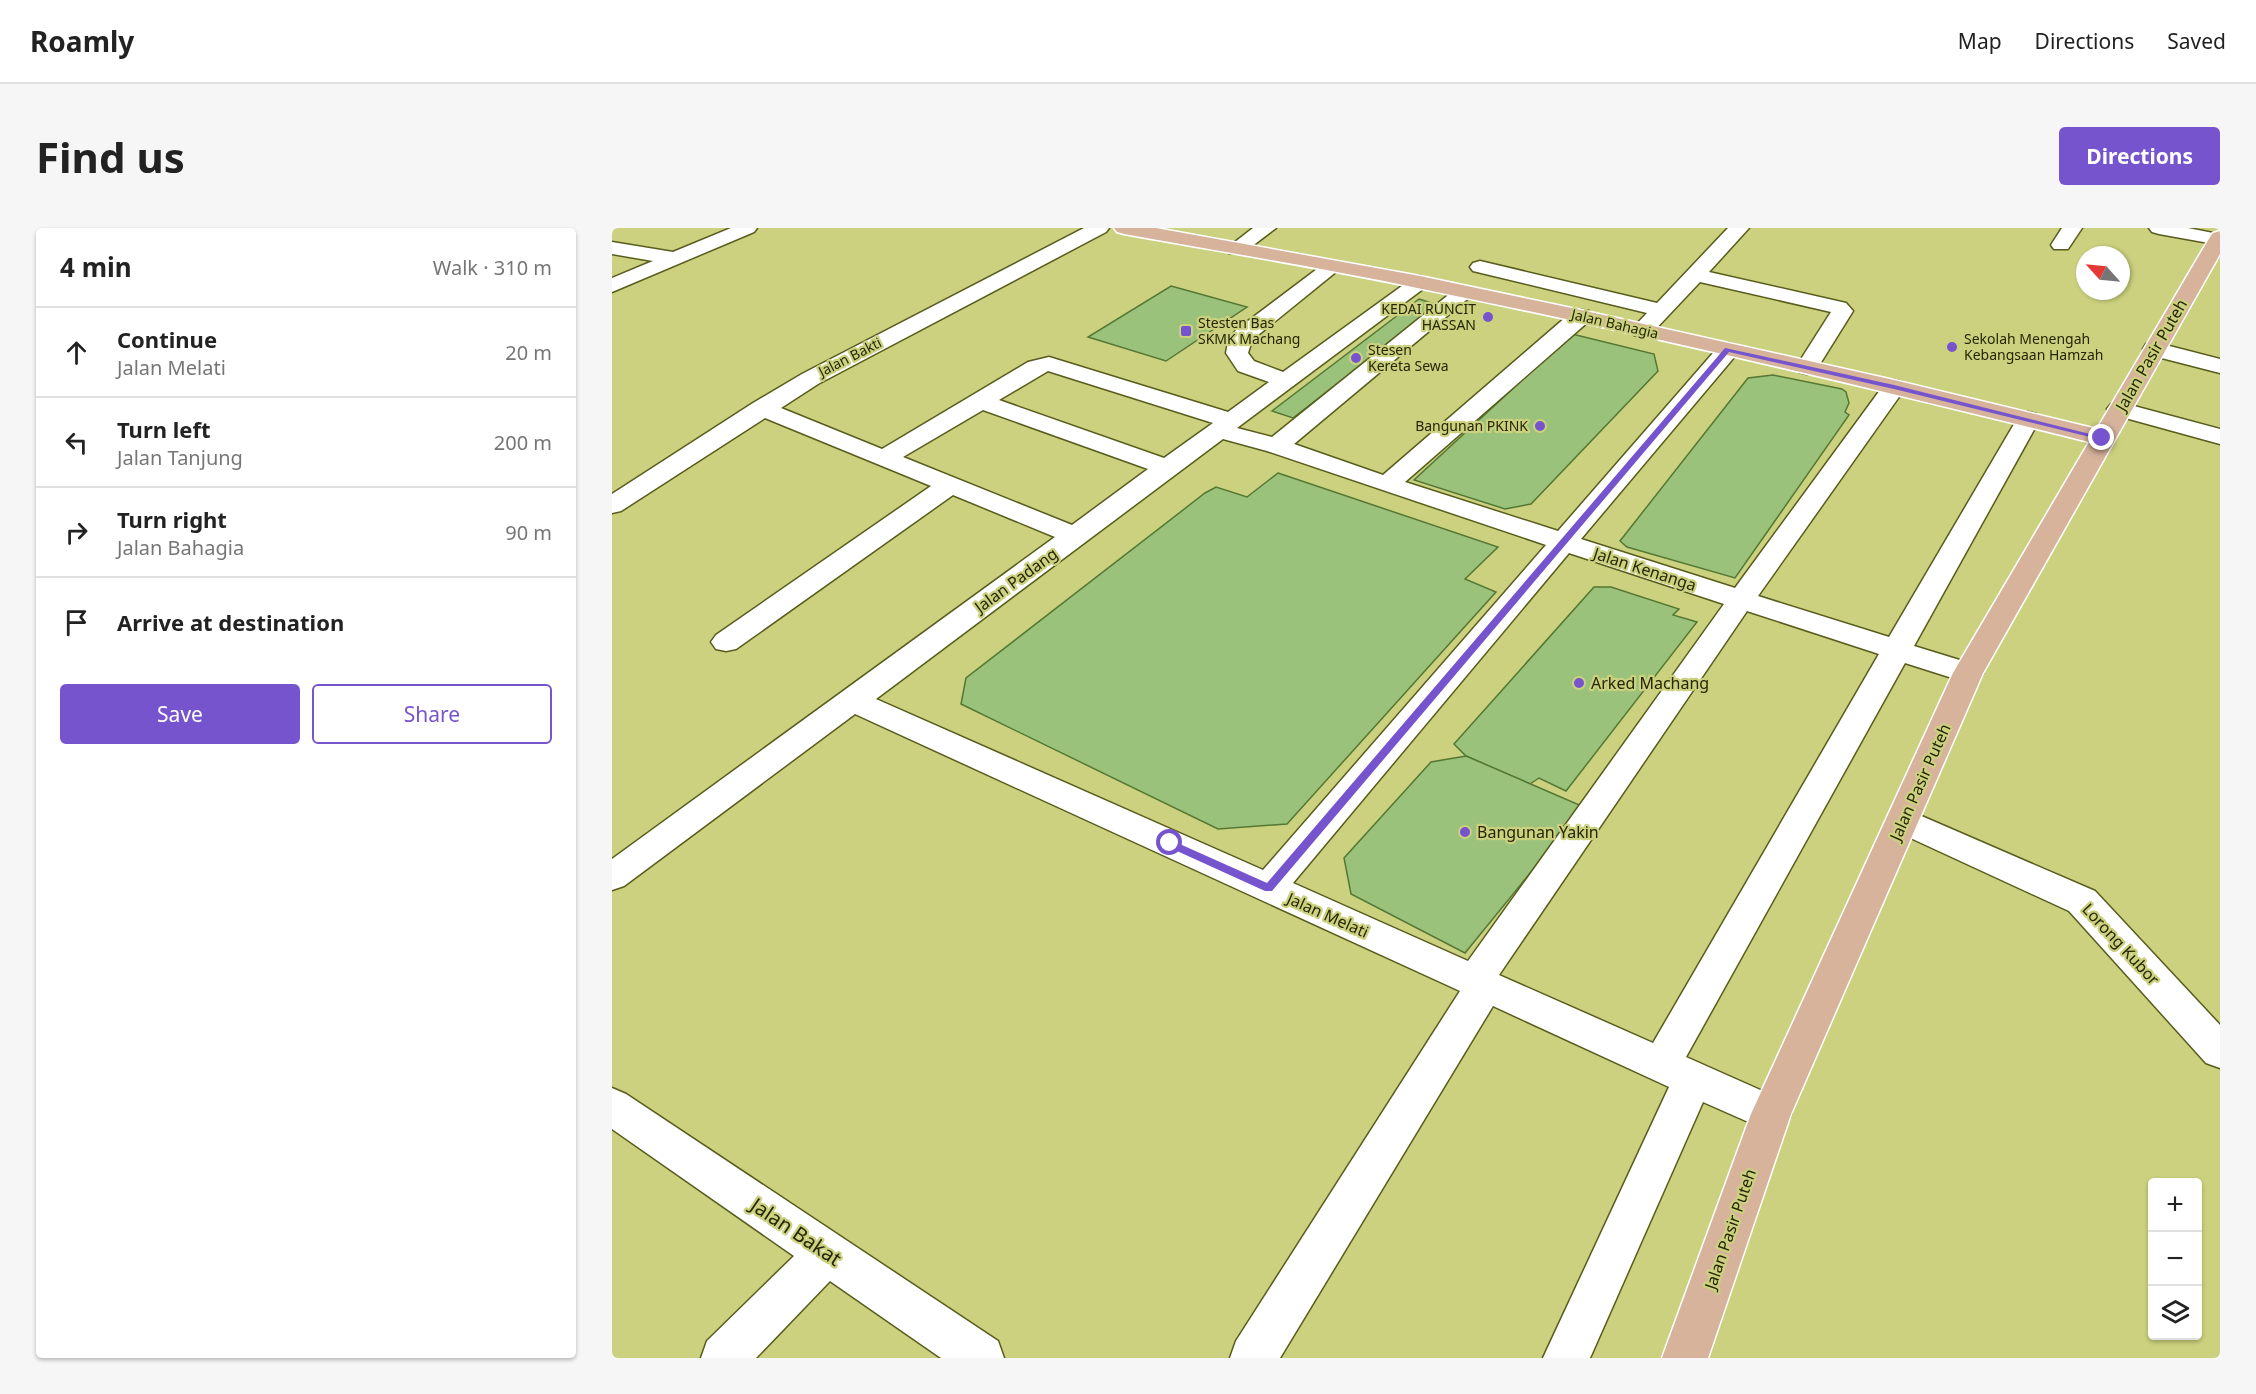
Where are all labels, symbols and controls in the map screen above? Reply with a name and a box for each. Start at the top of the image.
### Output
text: Roamly [30,22,134,60]
text: Map [1958,27,2002,55]
text: Directions [2035,27,2134,55]
text: Saved [2167,27,2226,55]
button: Directions [2059,127,2220,185]
text: Find us [36,128,185,185]
north arrow [2076,246,2130,300]
text: 4 min [60,249,132,285]
text: Walk · 310 m [433,254,552,281]
street label: Jalan Pasir Puteh [2109,295,2192,417]
place label: KEDAI RUNCIT HASSAN [1381,299,1476,334]
street label: Jalan Bahagia [1568,304,1661,343]
marker: KEDAI RUNCIT HASSAN [1481,310,1495,324]
place label: Stesten Bas SKMK Machang [1198,313,1300,348]
text: Continue [117,324,217,354]
marker: Stesten Bas SKMK Machang [1179,324,1193,338]
place label: Sekolah Menengah Kebangsaan Hamzah [1964,329,2103,364]
street label: Jalan Bakti [813,333,885,381]
icon: ahead [60,336,93,369]
text: 20 m [505,339,552,366]
place label: Stesen Kereta Sewa [1368,340,1449,375]
marker: Sekolah Menengah Kebangsaan Hamzah [1945,340,1959,354]
marker: Stesen Kereta Sewa [1349,351,1363,365]
text: Jalan Melati [117,354,226,381]
text: Turn left [117,414,211,444]
place label: Bangunan PKINK [1415,416,1528,435]
marker: Bangunan PKINK [1533,419,1547,433]
route end [2088,424,2114,450]
icon: left [60,426,93,459]
text: 200 m [494,429,552,456]
text: Jalan Tanjung [117,444,243,471]
text: Turn right [117,504,227,534]
icon: right [60,516,93,549]
text: 90 m [505,519,552,546]
text: Jalan Bahagia [117,534,244,561]
street label: Jalan Kenanga [1589,541,1699,596]
street label: Jalan Padang [968,542,1062,619]
icon: arrive [60,606,93,639]
text: Arrive at destination [117,607,344,637]
place label: Arked Machang [1591,672,1709,694]
marker: Arked Machang [1572,676,1586,690]
button: Save [60,684,300,744]
button: Share [312,684,552,744]
street label: Jalan Pasir Puteh [1884,720,1956,846]
place label: Bangunan Yakin [1477,821,1599,843]
marker: Bangunan Yakin [1458,825,1472,839]
route start [1156,829,1182,855]
street label: Jalan Melati [1282,886,1372,943]
street label: Lorong Kubor [2078,899,2165,990]
street label: Jalan Pasir Puteh [1698,1166,1761,1294]
map controls [2148,1178,2202,1340]
button: + [2148,1178,2202,1232]
street label: Jalan Bakat [744,1190,847,1272]
button: − [2148,1232,2202,1286]
button: layers [2148,1286,2202,1340]

